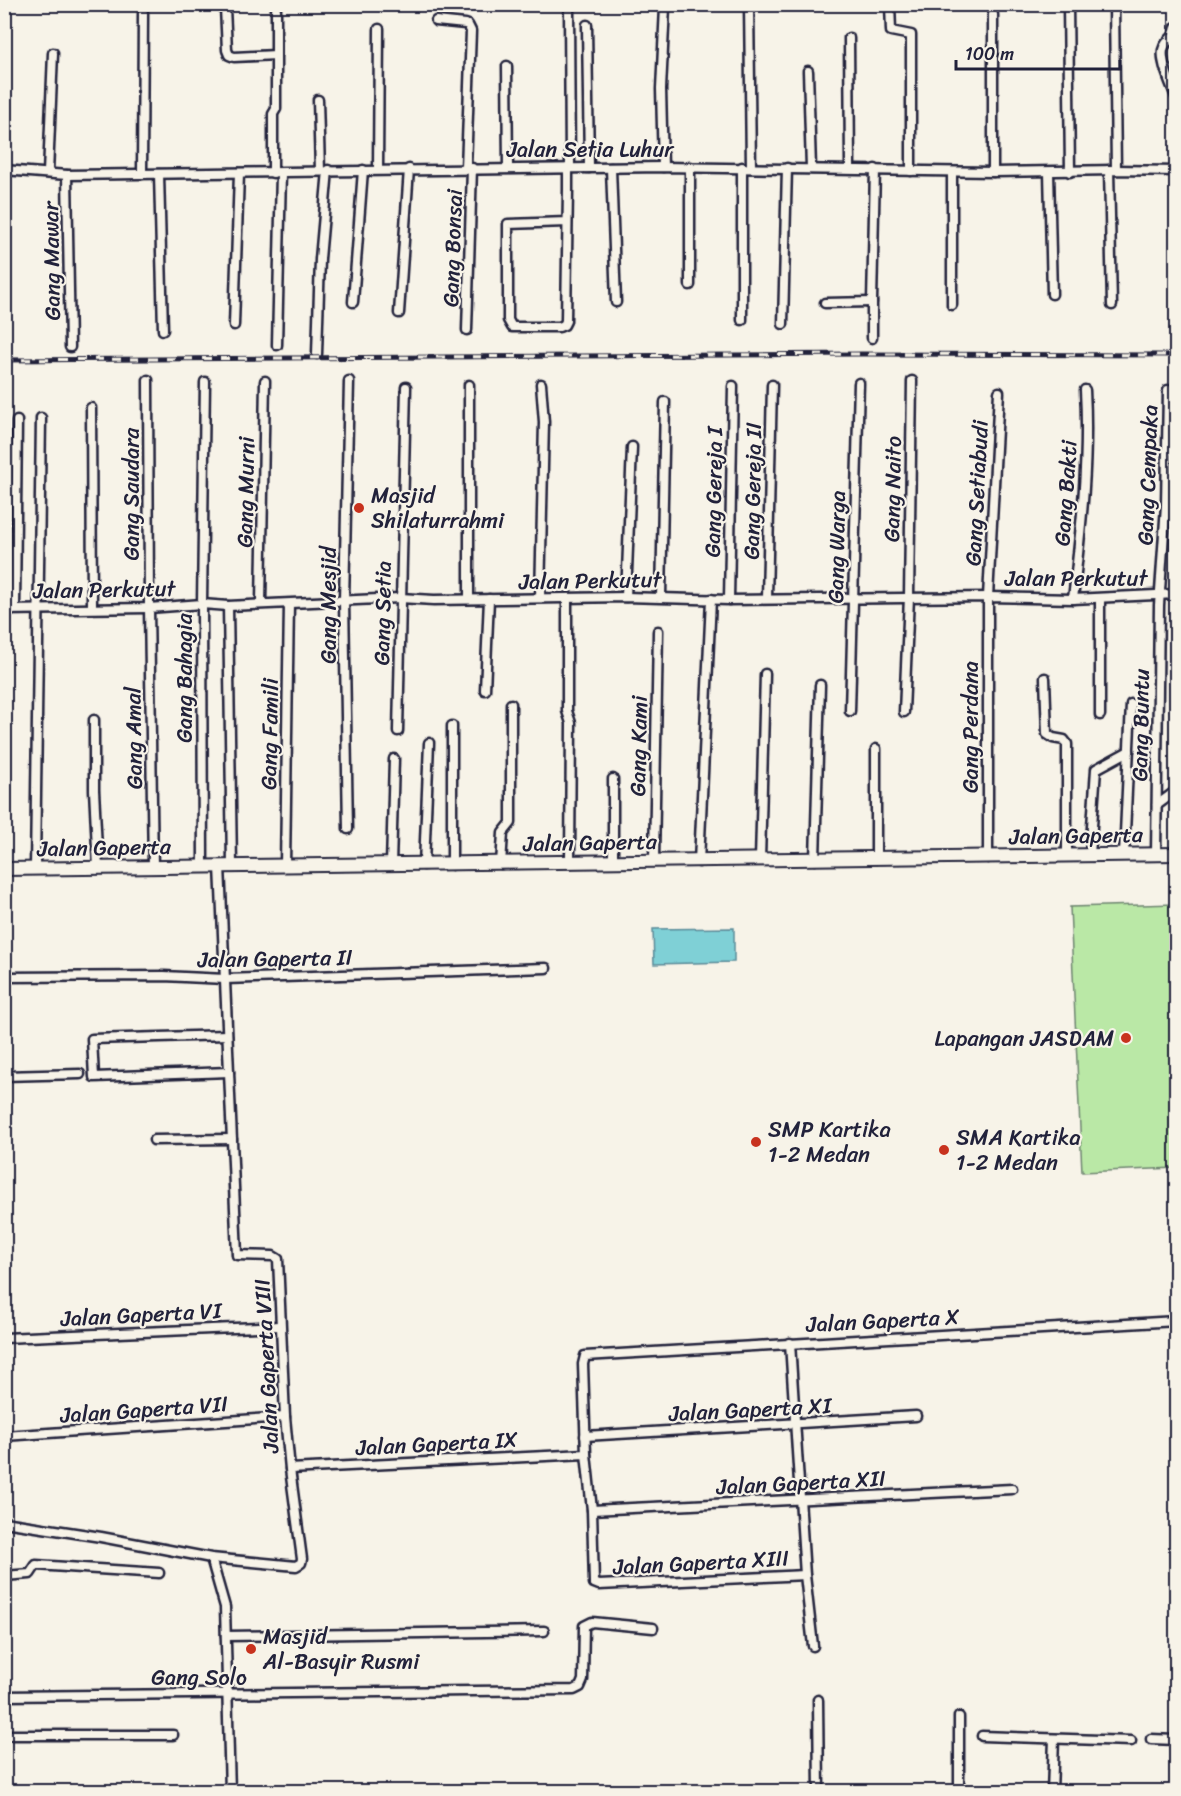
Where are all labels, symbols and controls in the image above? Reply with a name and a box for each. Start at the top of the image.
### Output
scale bar [956,33,1120,71]
text: 100 m [965,38,1014,70]
street label: Jalan Setia Luhur [506,130,675,169]
street label: Gang Bonsai [431,188,474,308]
street label: Gang Mawar [31,199,72,321]
street label: Gang Cempaka [1126,404,1169,546]
street label: Gang Setiabudi [953,418,1000,567]
street label: Gang Gereja II [732,422,773,560]
street label: Gang Gereja I [693,425,734,558]
street label: Gang Saudara [112,427,151,560]
street label: Gang Murni [225,435,266,548]
street label: Gang Naito [872,436,913,542]
street label: Gang Bakti [1042,438,1089,547]
place label: Masjid Shilaturrahmi [371,476,505,540]
street label: Gang Warga [816,490,857,604]
marker: Masjid Shilaturrahmi [352,501,366,515]
street label: Gang Mesjid [309,545,348,664]
street label: Jalan Perkutut [1004,559,1148,598]
street label: Gang Setia [362,560,403,666]
street label: Jalan Perkutut [517,560,663,601]
street label: Jalan Perkutut [31,569,177,610]
street label: Gang Bahagia [165,612,204,743]
street label: Gang Perdana [951,661,990,793]
street label: Gang Buntu [1120,668,1161,782]
street label: Gang Famili [249,677,290,790]
street label: Gang Amal [113,686,154,789]
street label: Gang Kami [618,694,659,797]
street label: Jalan Gaperta [1008,815,1144,856]
street label: Jalan Gaperta [522,822,658,863]
street label: Jalan Gaperta [36,827,172,868]
street label: Jalan Gaperta II [196,938,353,979]
place label: Lapangan JASDAM [935,1019,1114,1058]
marker: Lapangan JASDAM [1119,1031,1133,1045]
place label: SMP Kartika 1-2 Medan [768,1110,891,1174]
place label: SMA Kartika 1-2 Medan [956,1118,1081,1182]
marker: SMP Kartika 1-2 Medan [749,1135,763,1149]
marker: SMA Kartika 1-2 Medan [937,1143,951,1157]
street label: Jalan Gaperta VIII [242,1278,291,1455]
street label: Jalan Gaperta VI [59,1291,224,1338]
street label: Jalan Gaperta X [804,1297,961,1344]
street label: Jalan Gaperta VII [58,1384,229,1435]
street label: Jalan Gaperta XI [667,1386,833,1433]
street label: Jalan Gaperta IX [354,1420,519,1467]
street label: Jalan Gaperta XII [714,1459,887,1506]
street label: Jalan Gaperta XIII [611,1538,790,1587]
place label: Masjid Al-Basyir Rusmi [262,1617,420,1681]
marker: Masjid Al-Basyir Rusmi [244,1642,258,1656]
street label: Gang Solo [151,1658,247,1697]

